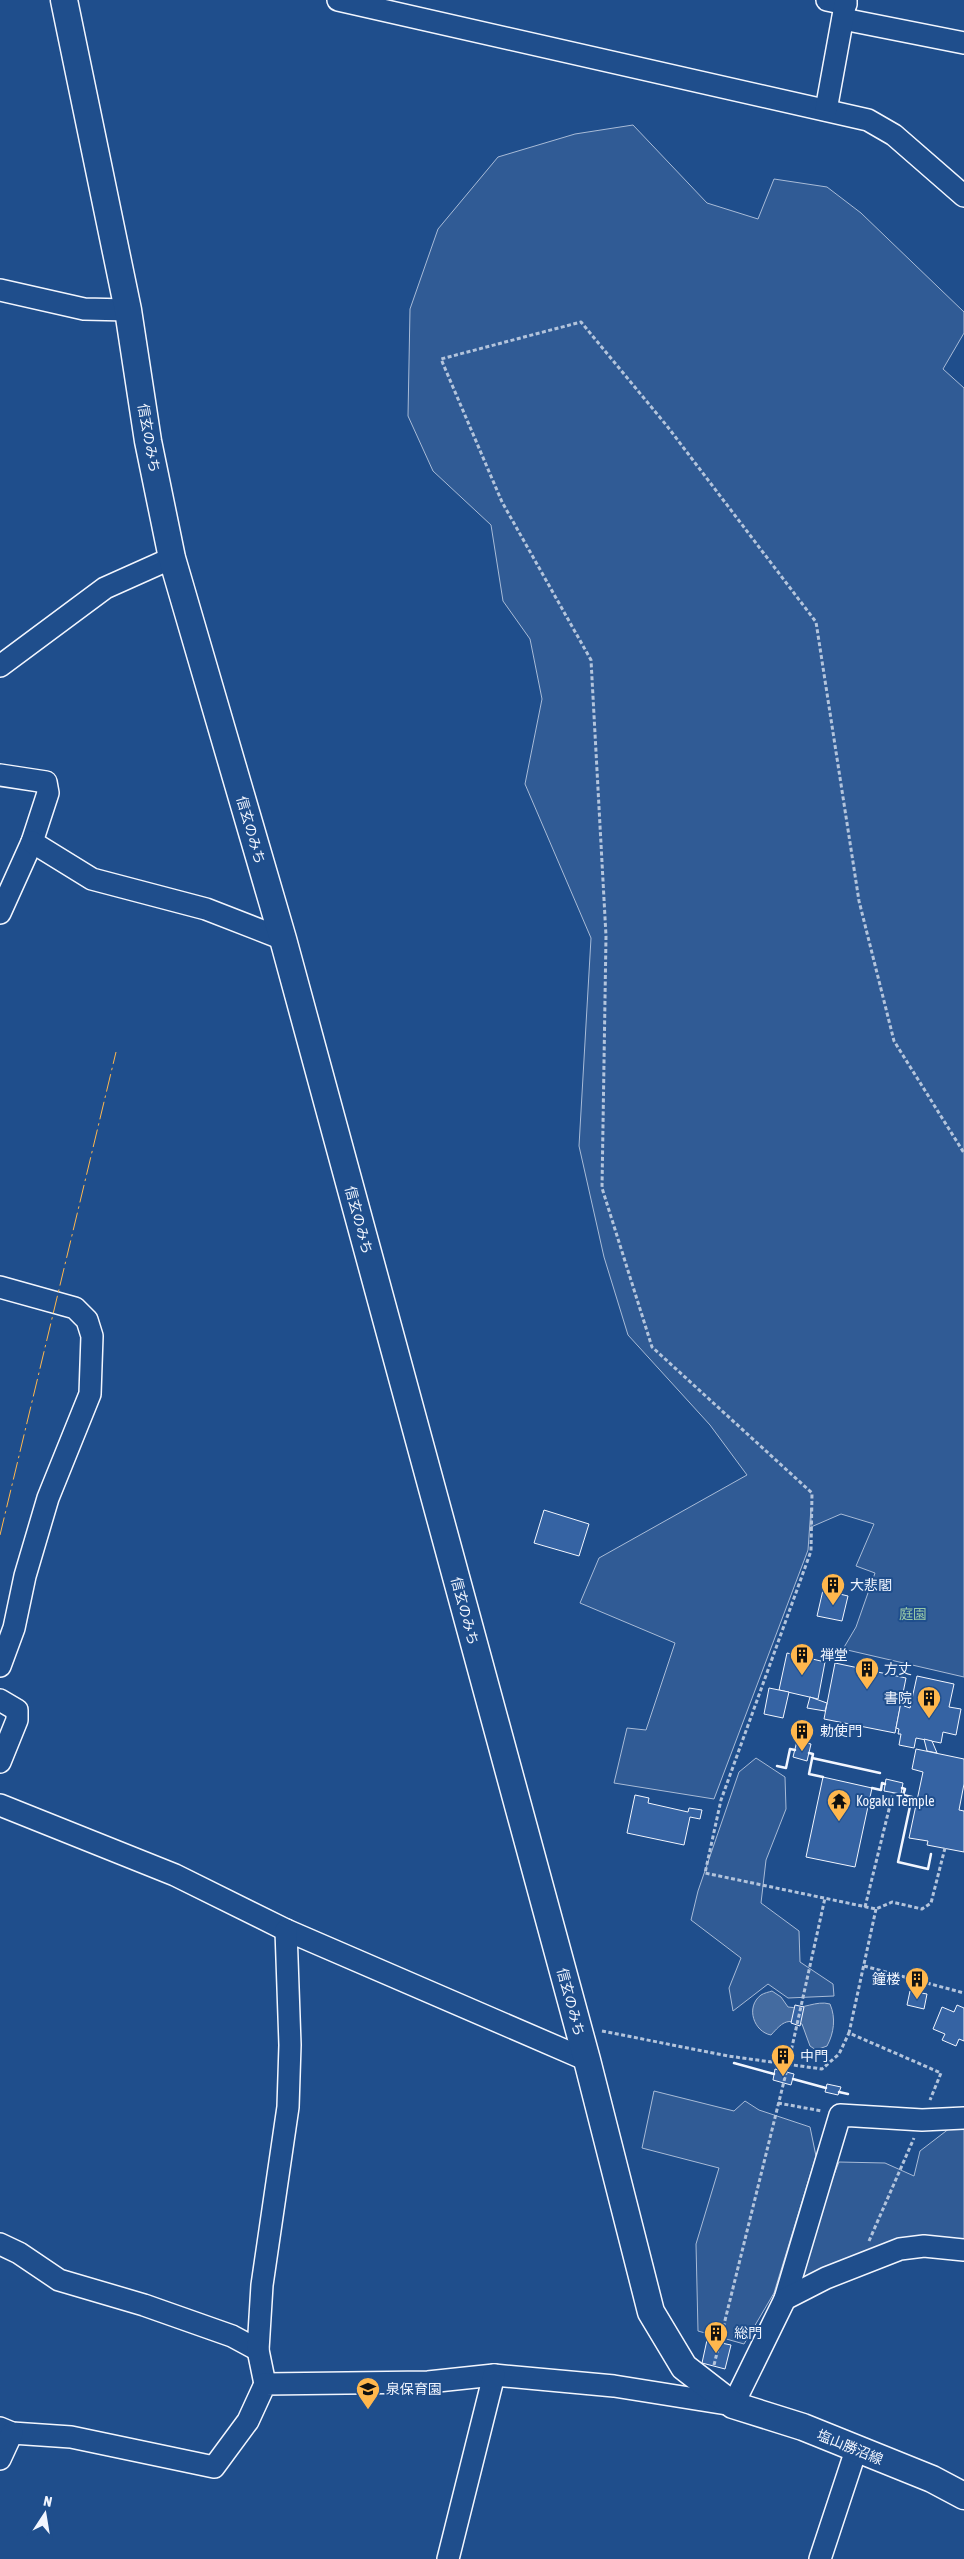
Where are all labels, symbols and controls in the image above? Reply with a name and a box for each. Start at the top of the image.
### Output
street label: 信玄のみち [135,402,163,474]
street label: 信玄のみち [234,794,268,866]
street label: 信玄のみち [342,1184,376,1256]
building icon: 大悲閣 [820,1572,846,1606]
street label: 信玄のみち [448,1575,482,1647]
place label: 大悲閣 [850,1577,892,1593]
park label: 庭園 [899,1606,927,1622]
building icon: 禅堂 [789,1642,815,1676]
place label: 禅堂 [820,1647,848,1663]
building icon: 方丈 [854,1656,880,1690]
place label: 方丈 [884,1661,912,1677]
building icon: 書院 [916,1685,942,1719]
place label: 書院 [884,1690,912,1706]
building icon: 勅使門 [789,1718,815,1752]
place label: 勅使門 [820,1723,862,1739]
temple icon: Kogaku Temple [826,1788,852,1822]
place label: Kogaku Temple [856,1793,935,1809]
street label: 信玄のみち [554,1966,588,2038]
building icon: 鐘楼 [904,1966,930,2000]
place label: 鐘楼 [872,1971,901,1987]
building icon: 中門 [770,2043,796,2077]
place label: 中門 [800,2048,828,2064]
building icon: 総門 [703,2320,729,2354]
place label: 総門 [734,2325,762,2341]
school or university icon: 泉保育園 [355,2376,381,2410]
place label: 泉保育園 [386,2381,442,2397]
street label: 塩山勝沼線 [815,2426,885,2468]
north arrow [20,2489,70,2539]
text: N [42,2493,53,2510]

